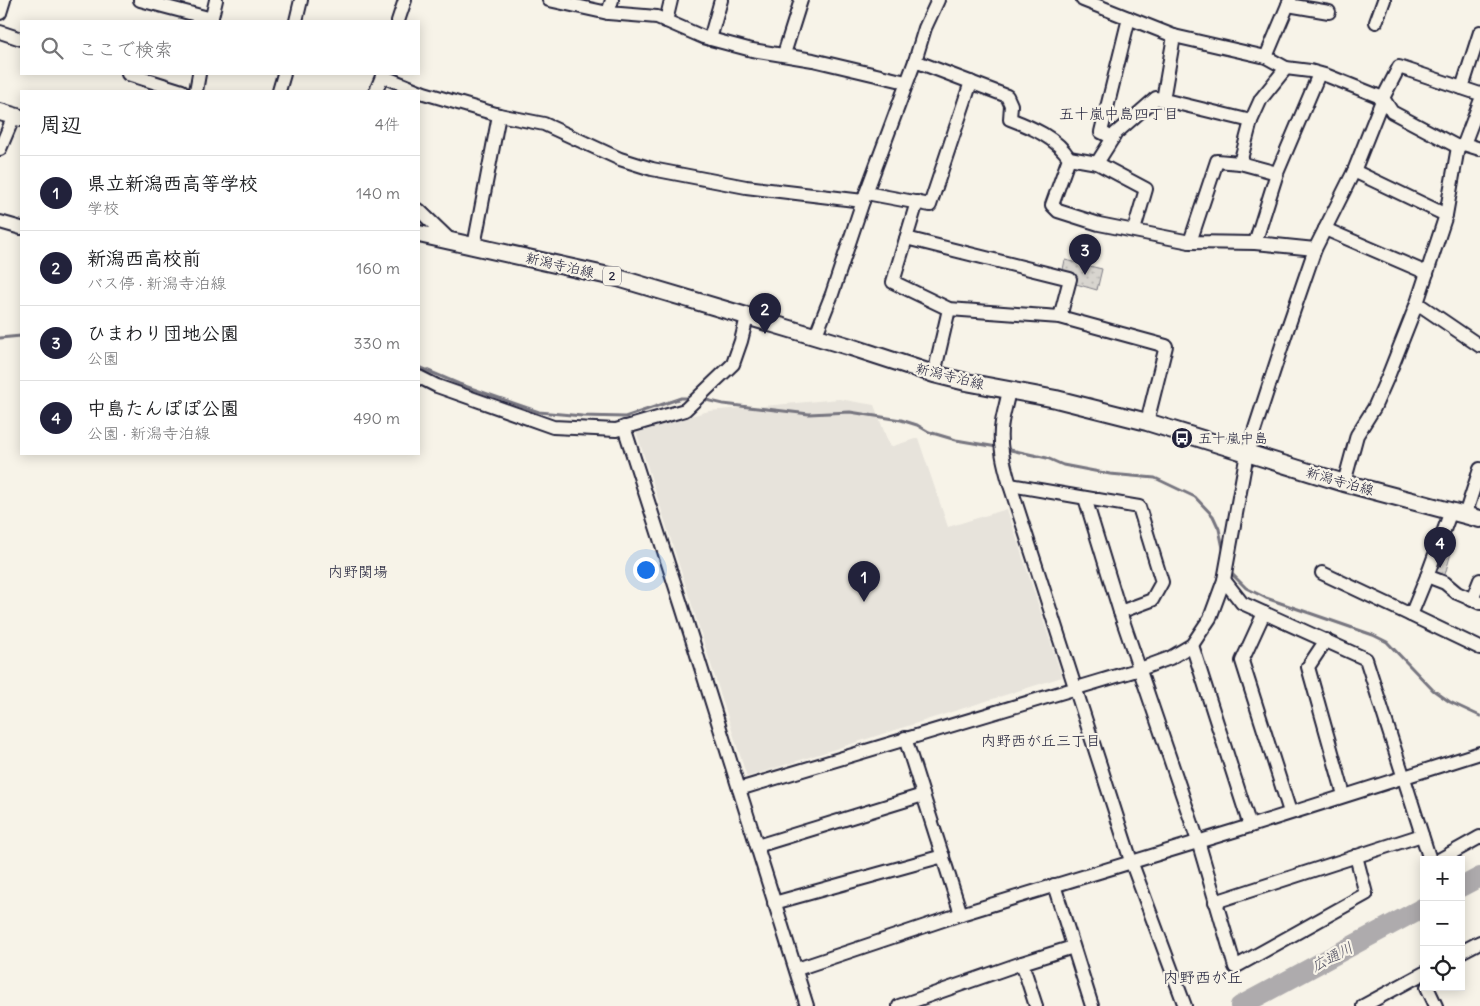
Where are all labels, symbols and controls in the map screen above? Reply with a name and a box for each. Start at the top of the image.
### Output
search box [20,20,420,75]
icon: search [38,34,66,62]
text: ここで検索 [78,37,173,61]
district label: 五十嵐中島四丁目 [1059,104,1179,123]
text: 周辺 [40,111,82,138]
text: 4件 [375,114,400,134]
text: 県立新潟西高等学校 [87,171,258,195]
text: 1 [53,183,59,203]
text: 140 m [356,183,400,203]
text: 学校 [87,198,119,218]
pin: 3 [1069,234,1101,275]
text: 新潟西高校前 [87,246,201,270]
street label: 新潟寺泊線 [524,248,596,282]
text: 2 [52,258,60,278]
text: 160 m [356,258,400,278]
road number: 2 [603,266,621,286]
text: バス停 · 新潟寺泊線 [87,273,226,293]
pin: 2 [749,293,781,334]
text: ひまわり団地公園 [87,321,239,345]
text: 3 [51,333,61,353]
text: 330 m [353,333,400,353]
text: 公園 [87,348,119,368]
street label: 新潟寺泊線 [914,359,986,393]
text: 中島たんぽぽ公園 [87,396,239,420]
text: 4 [51,408,61,428]
text: 490 m [353,408,400,428]
text: 公園 · 新潟寺泊線 [87,423,210,443]
bus stop icon: 五十嵐中島 [1170,426,1194,450]
place label: 五十嵐中島 [1198,429,1268,447]
street label: 新潟寺泊線 [1304,463,1376,499]
pin: 4 [1424,527,1456,568]
your location [633,557,659,583]
pin: 1 [848,561,880,602]
district label: 内野関場 [328,562,388,581]
district label: 内野西が丘三丁目 [981,731,1101,750]
map controls [1420,856,1465,991]
button: + [1420,856,1465,901]
button: − [1420,901,1465,946]
water label: 広通川 [1307,938,1356,976]
button: locate [1420,946,1465,991]
district label: 内野西が丘 [1163,967,1243,987]

